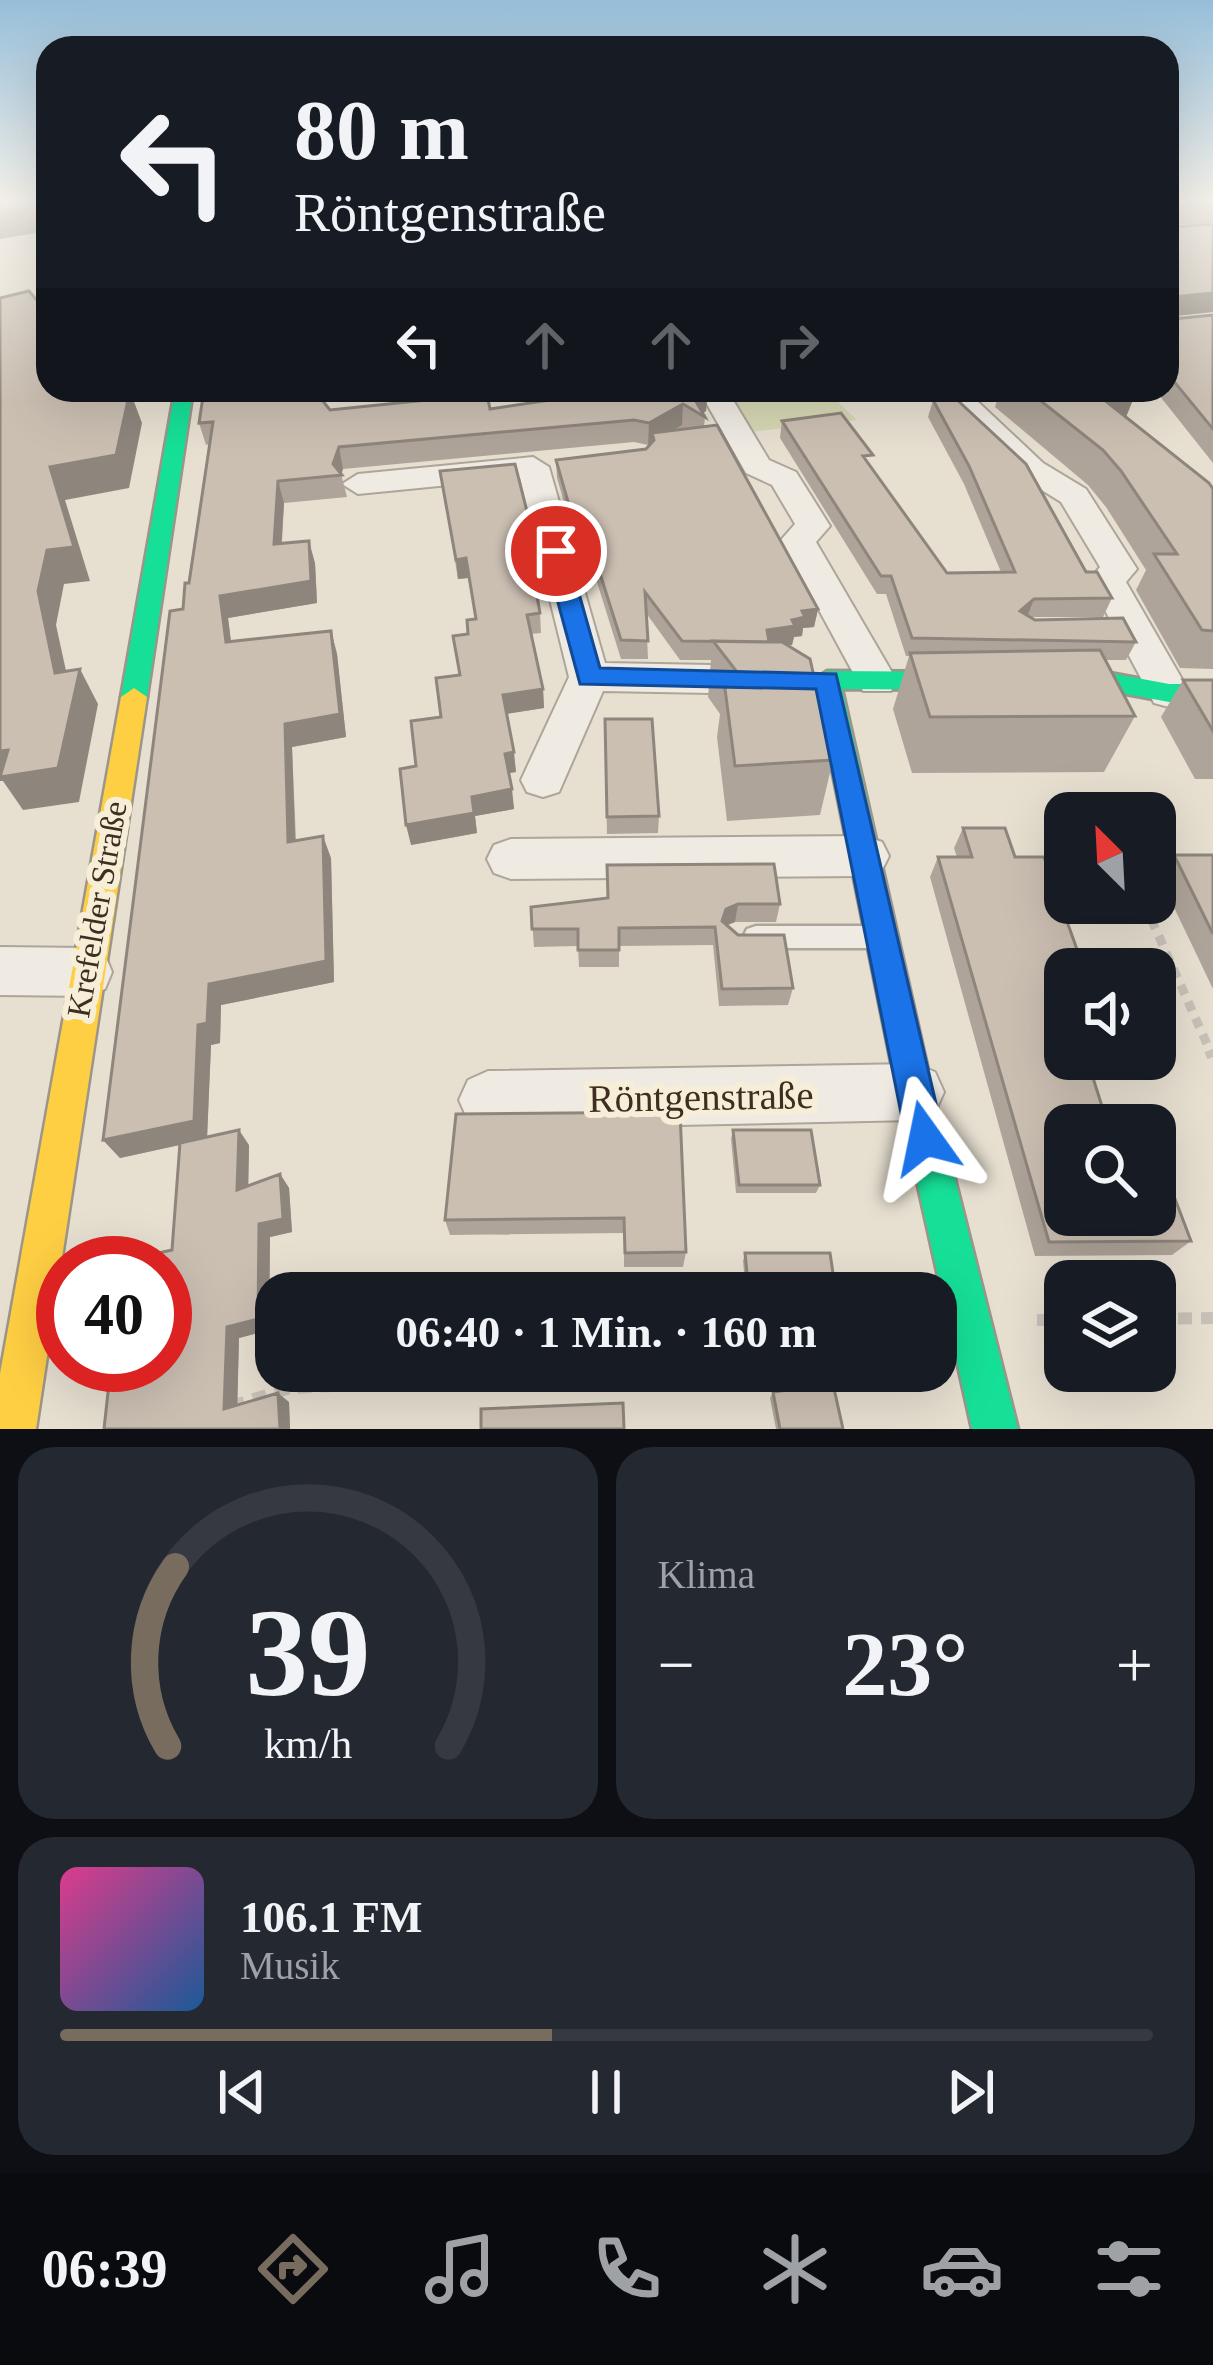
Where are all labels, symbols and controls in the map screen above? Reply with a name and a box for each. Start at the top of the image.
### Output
icon: left [96,84,252,240]
text: 80 m [294,84,469,177]
text: Röntgenstraße [294,183,606,243]
icon: left [386,312,452,378]
icon: ahead [512,312,578,378]
icon: ahead [638,312,704,378]
icon: right [764,312,830,378]
pin [505,500,607,602]
icon: arrive [523,518,589,584]
north arrow [1044,792,1176,924]
map controls [1044,792,1176,1392]
street label: Krefelder Straße [60,798,134,1020]
button: sound [1044,948,1176,1080]
street label: Röntgenstraße [588,1073,814,1121]
position arrow [862,1075,988,1201]
button: search [1044,1104,1176,1236]
speed limit sign: 40 [36,1236,192,1392]
button: layers [1044,1260,1176,1392]
text: 06:40 · 1 Min. · 160 m [395,1307,817,1357]
text: Klima [658,1553,755,1596]
text: 39 [245,1584,370,1722]
text: 23° [842,1615,968,1714]
text: − [658,1628,695,1701]
text: + [1116,1628,1153,1701]
text: km/h [264,1720,352,1767]
text: 106.1 FM [240,1892,422,1942]
text: Musik [240,1944,340,1987]
icon: previous [209,2059,275,2125]
icon: pause [573,2059,639,2125]
icon: next [938,2059,1004,2125]
icon: directions [251,2227,335,2311]
icon: music [418,2227,502,2311]
icon: phone [585,2227,669,2311]
icon: climate [753,2227,837,2311]
icon: car [920,2227,1004,2311]
icon: filters [1087,2227,1171,2311]
text: 06:39 [42,2239,168,2299]

